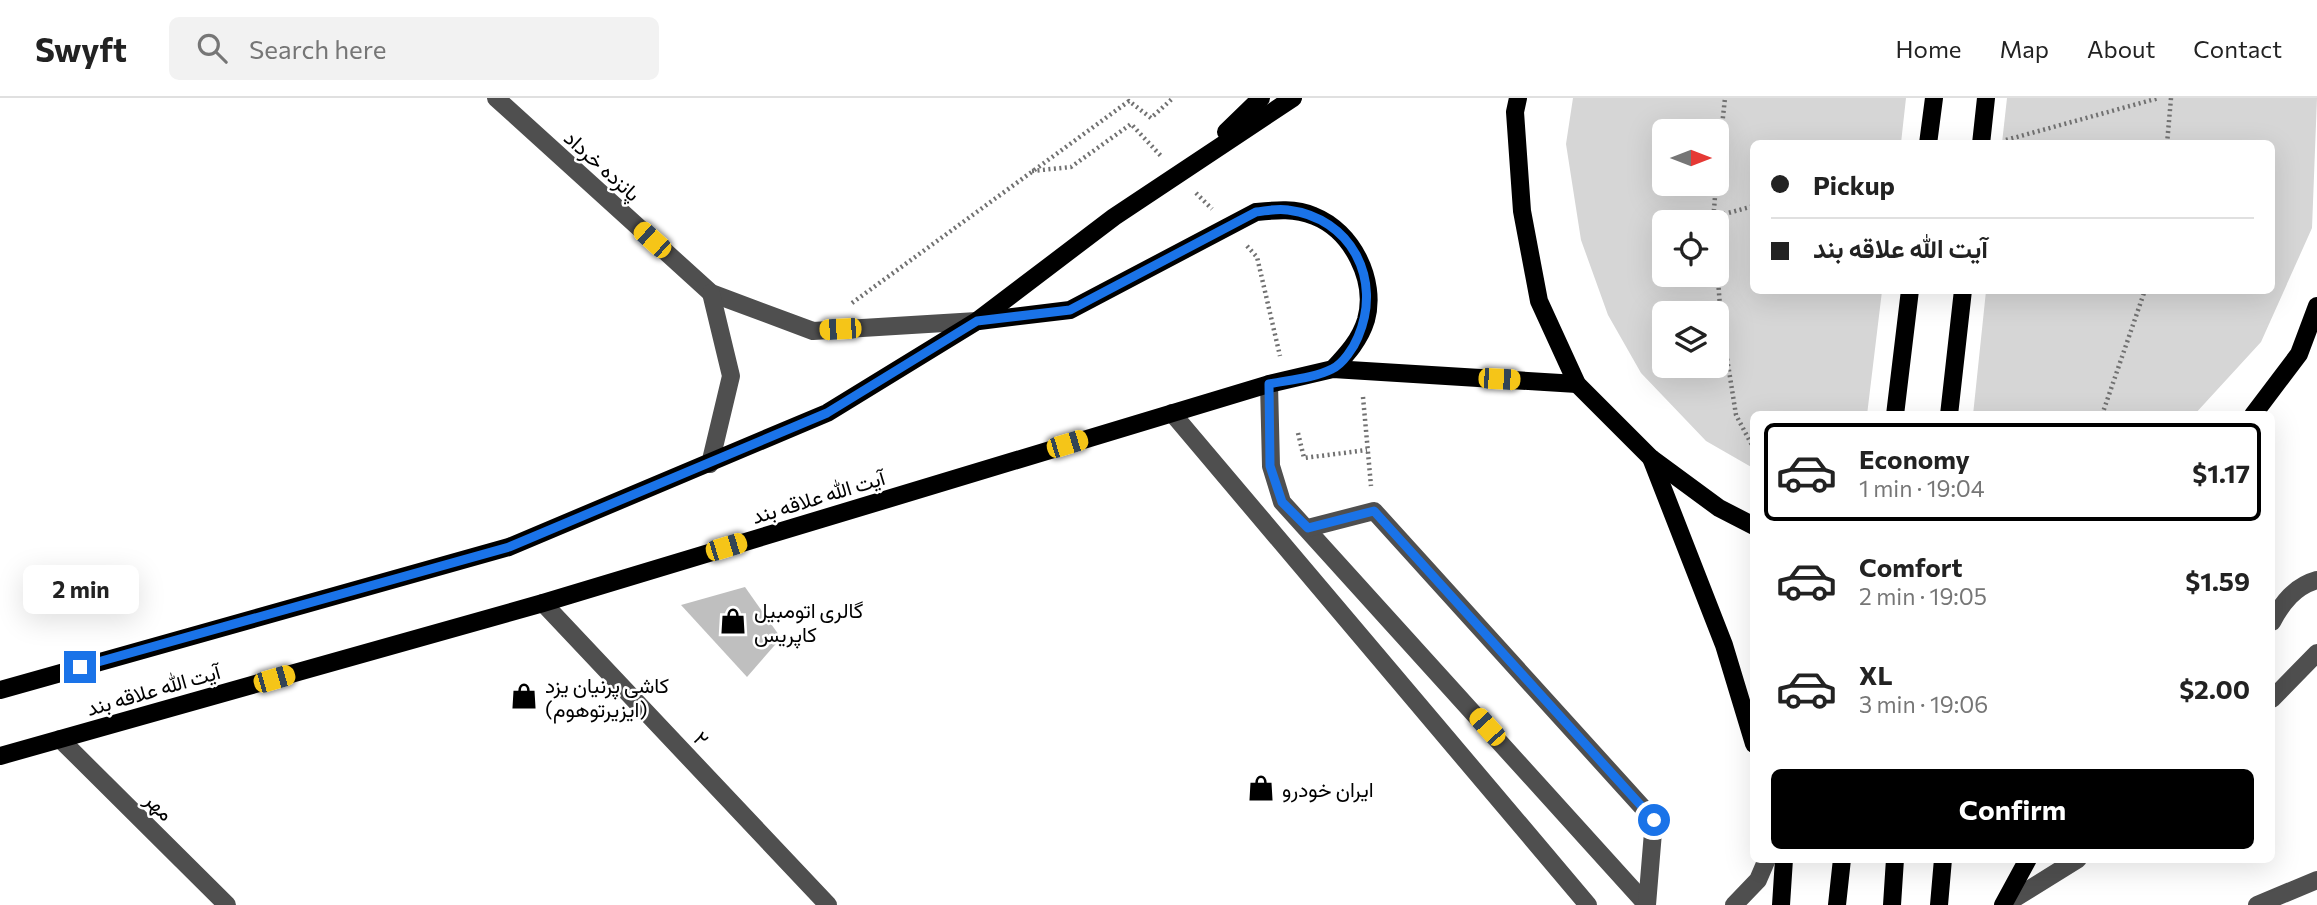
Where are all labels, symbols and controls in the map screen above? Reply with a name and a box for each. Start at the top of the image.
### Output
search box [169,17,659,80]
text: Swyft [35,28,127,69]
icon: search [193,29,231,67]
text: Search here [249,33,386,64]
text: Home [1896,34,1962,63]
text: Map [2000,34,2049,63]
text: About [2087,34,2155,63]
text: Contact [2193,34,2282,63]
north arrow [1652,119,1729,196]
map controls [1652,119,1729,378]
street label: پانزده خرداد [558,124,646,208]
text: Pickup [1813,169,1895,200]
button: locate [1652,210,1729,287]
car [630,218,675,262]
text: آیت الله علاقه بند [1813,232,1988,263]
button: layers [1652,301,1729,378]
car [819,317,862,341]
car [1478,367,1521,391]
car [1044,428,1091,460]
icon: car [1775,441,1838,504]
text: Economy [1859,443,1970,474]
text: $1.17 [2192,457,2250,488]
street label: آیت الله علاقه بند [748,463,890,529]
text: 1 min · 19:04 [1859,474,1985,502]
car [703,531,750,563]
icon: car [1775,549,1838,612]
text: Comfort [1859,551,1962,582]
text: $1.59 [2185,565,2250,596]
callout: 2 min [22,566,138,614]
text: 2 min [52,575,110,603]
text: 2 min · 19:05 [1859,582,1987,610]
place label: گالری اتومبیل کاپریس [754,597,863,649]
shop icon: گالری اتومبیل کاپریس [718,606,748,636]
route end [64,651,96,683]
street label: آیت الله علاقه بند [83,657,225,721]
icon: car [1775,657,1838,720]
text: XL [1859,659,1893,690]
car [251,663,298,695]
place label: کاشی پرنیان یزد (ایزیرتوهوم) [545,672,669,724]
text: $2.00 [2179,673,2250,704]
shop icon: کاشی پرنیان یزد (ایزیرتوهوم) [509,681,539,711]
text: 3 min · 19:06 [1859,690,1988,718]
car [1466,704,1509,750]
street label: ۲ [689,725,715,751]
button: Confirm [1771,769,2254,849]
shop icon: ایران خودرو [1246,773,1276,803]
place label: ایران خودرو [1282,776,1374,803]
street label: مهر [139,786,179,827]
route start [1638,804,1670,836]

